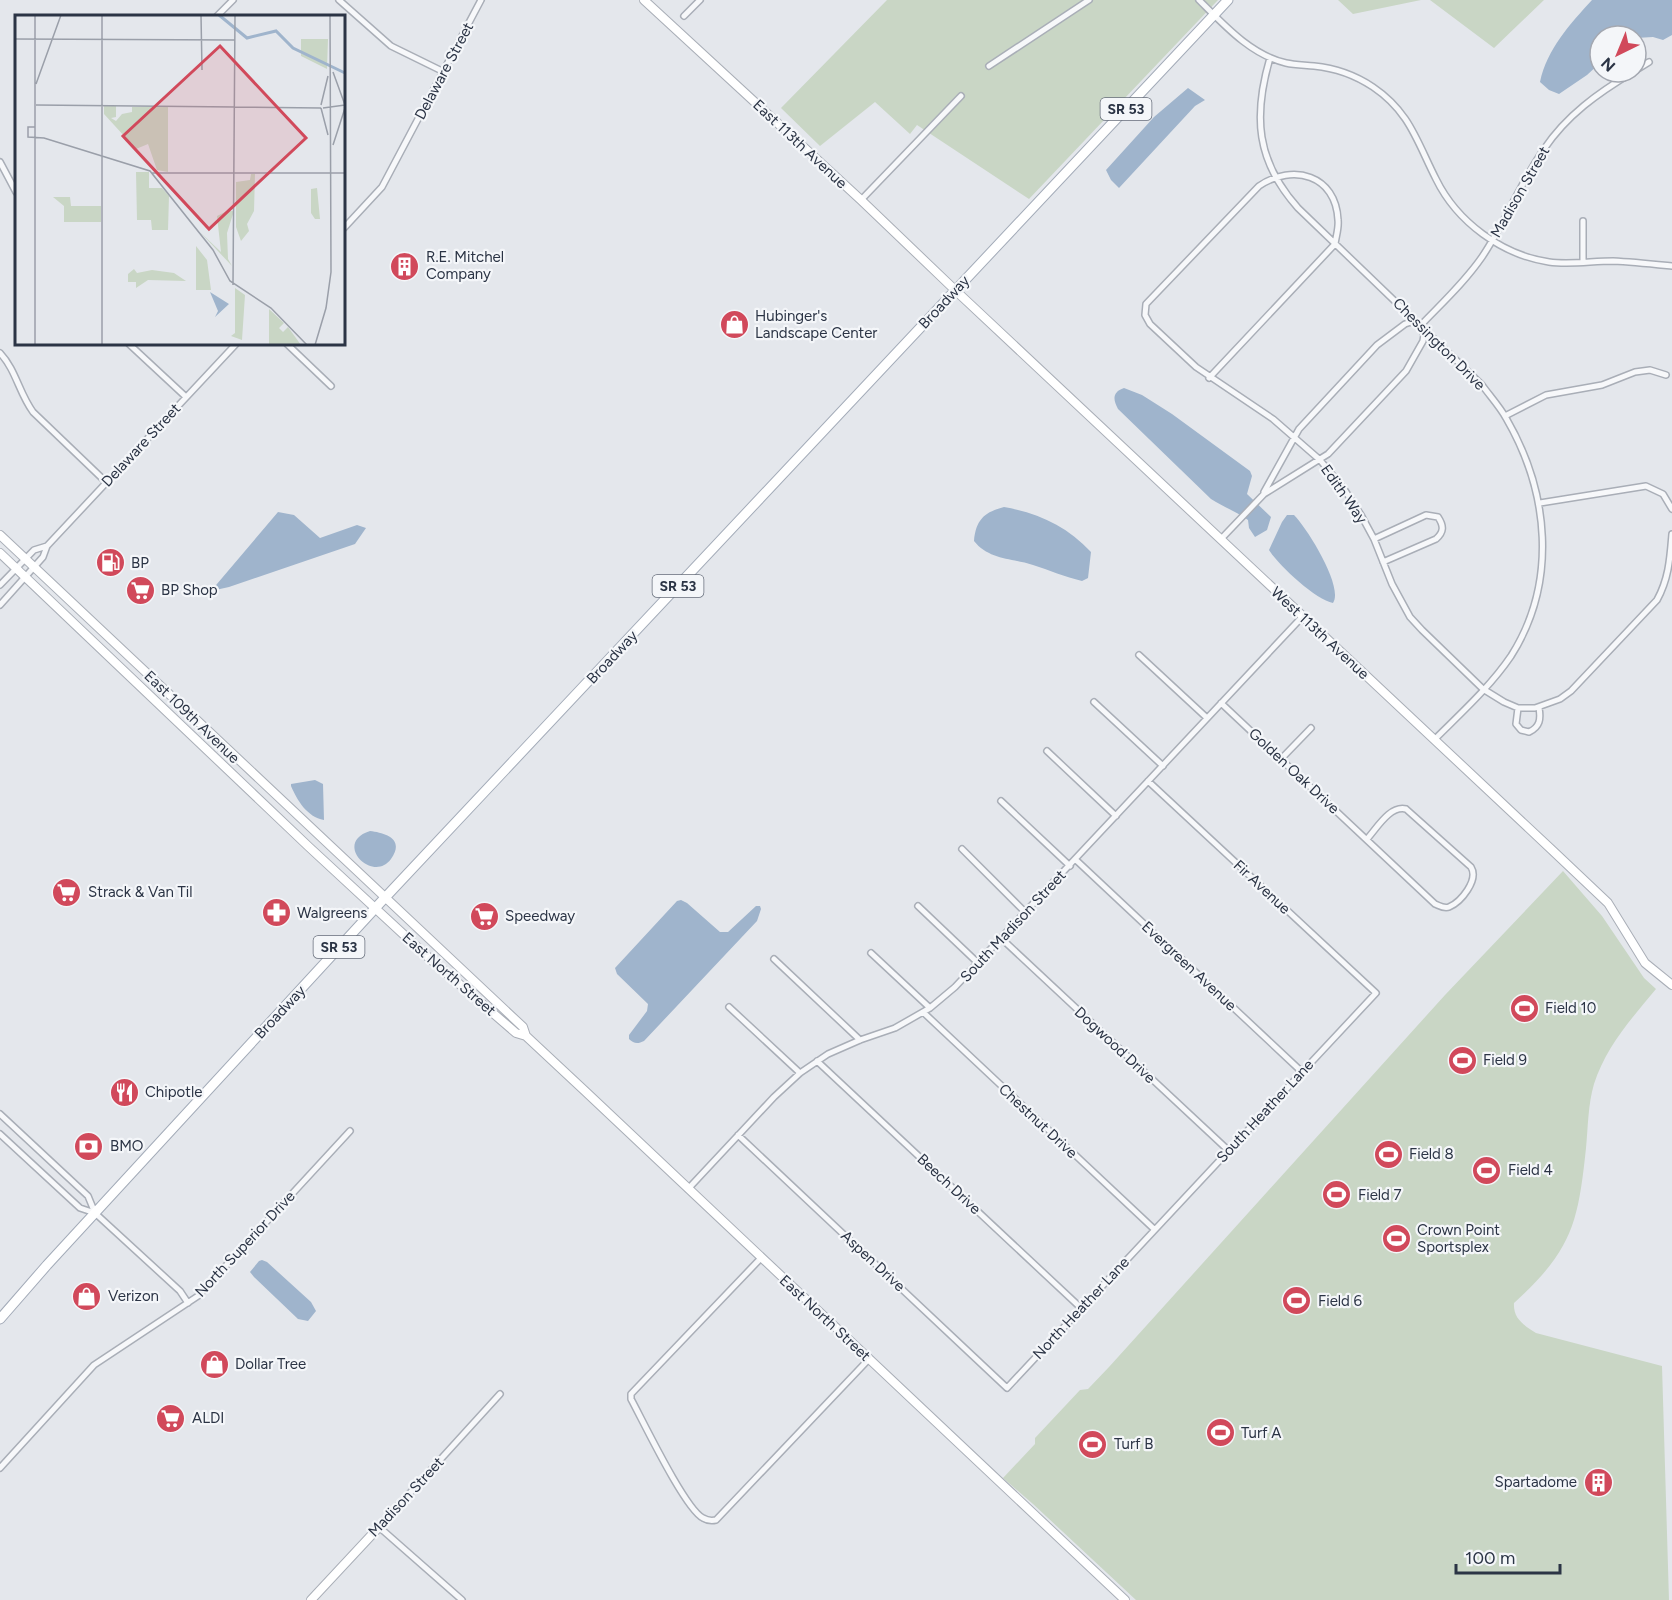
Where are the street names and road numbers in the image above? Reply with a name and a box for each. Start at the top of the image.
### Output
street label: Delaware Street [411,19,477,123]
street label: East 113th Avenue [749,96,851,192]
road number: SR 53 [1100,98,1152,120]
street label: Madison Street [1487,143,1554,241]
street label: Broadway [915,272,973,332]
street label: Chessington Drive [1389,294,1489,394]
street label: Delaware Street [98,399,184,490]
street label: Edith Way [1317,461,1371,527]
road number: SR 53 [652,575,704,597]
street label: West 113th Avenue [1267,583,1373,683]
street label: Broadway [583,627,641,687]
street label: East 109th Avenue [141,667,243,767]
street label: Golden Oak Drive [1245,724,1343,818]
street label: Fir Avenue [1230,856,1294,918]
street label: South Madison Street [956,866,1070,986]
street label: Evergreen Avenue [1138,918,1240,1014]
street label: East North Street [399,928,500,1020]
road number: SR 53 [314,936,364,958]
street label: Broadway [251,982,309,1042]
street label: Dogwood Drive [1071,1003,1159,1087]
street label: South Heather Lane [1213,1056,1317,1166]
street label: Chestnut Drive [995,1080,1081,1162]
street label: Beech Drive [913,1150,985,1218]
street label: North Superior Drive [191,1187,299,1301]
street label: Aspen Drive [837,1227,909,1295]
street label: North Heather Lane [1029,1253,1133,1363]
street label: East North Street [776,1271,875,1365]
street label: Madison Street [365,1453,448,1541]

